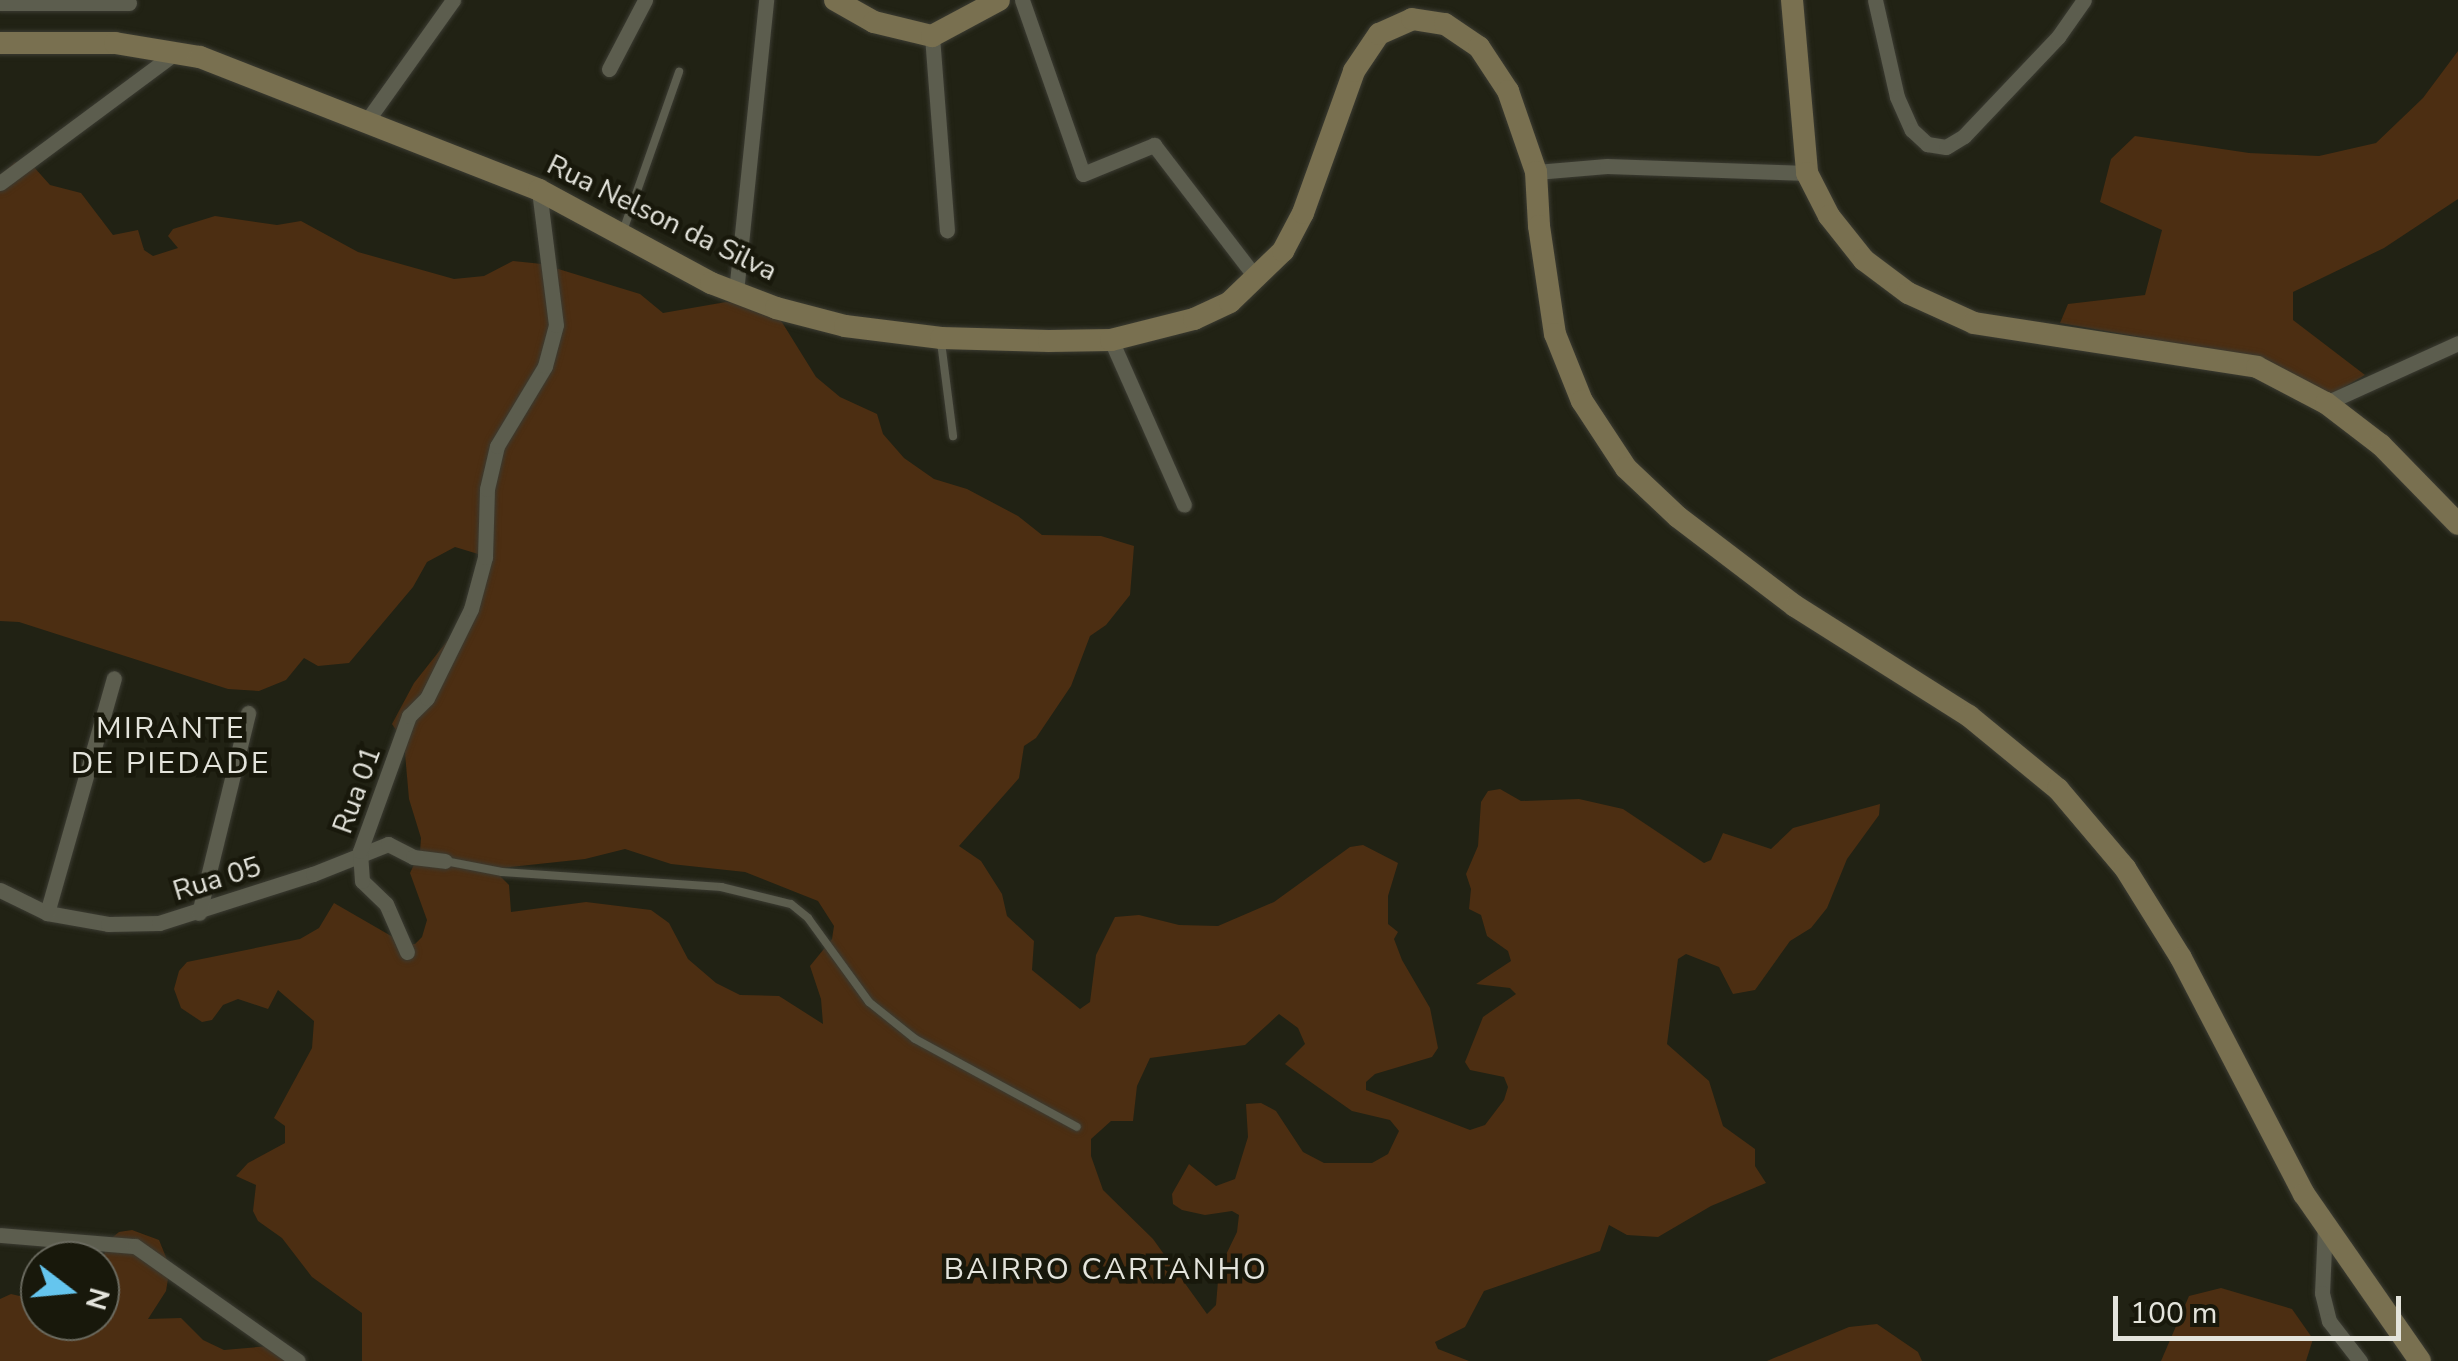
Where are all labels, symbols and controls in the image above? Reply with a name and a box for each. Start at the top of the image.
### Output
street label: Rua Nelson da Silva [542,148,782,288]
district label: MIRANTE DE PIEDADE [71,711,271,782]
street label: Rua 01 [326,742,388,838]
street label: Rua 05 [169,850,265,908]
north arrow [20,1241,120,1341]
district label: BAIRRO CARTANHO [944,1252,1268,1288]
scale bar [2118,1276,2406,1338]
text: N [76,1283,118,1314]
text: 100 m [2130,1293,2217,1334]

